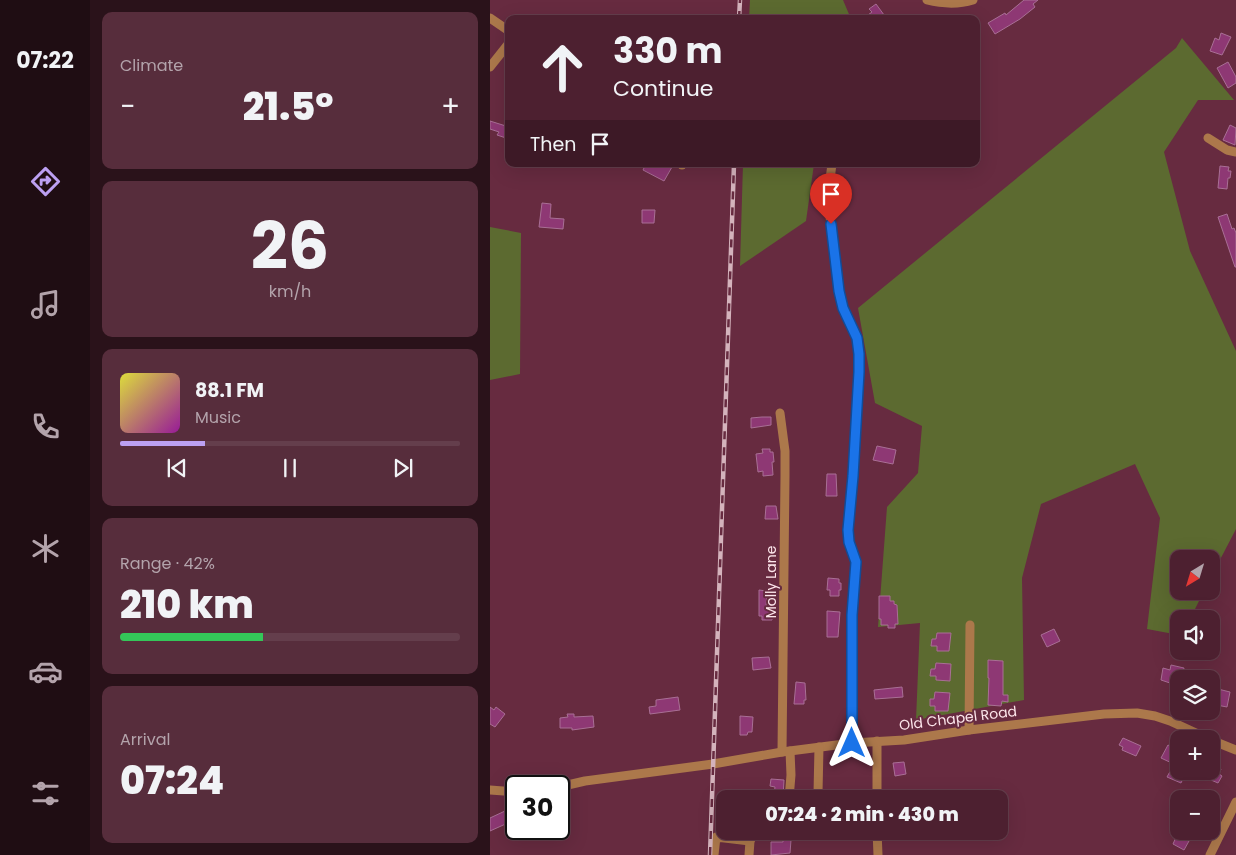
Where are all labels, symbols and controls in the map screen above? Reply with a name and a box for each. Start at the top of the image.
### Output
text: 330 m [613,26,723,75]
icon: ahead [530,35,595,100]
text: 07:22 [16,45,74,76]
text: Climate [120,54,183,77]
text: Continue [613,73,713,104]
text: 21.5° [243,80,334,133]
text: − [120,87,135,126]
text: + [441,87,460,126]
icon: arrive [586,130,614,158]
text: Then [530,131,576,158]
icon: directions [28,164,63,199]
pin [810,173,852,224]
icon: arrive [817,180,845,208]
text: 26 [251,201,329,292]
text: km/h [269,280,311,303]
icon: music [28,287,63,322]
text: 88.1 FM [195,377,264,404]
text: Music [195,406,241,429]
icon: phone [28,409,63,444]
icon: previous [163,454,191,482]
icon: pause [276,454,304,482]
icon: next [389,454,417,482]
icon: climate [28,531,63,566]
street label: Molly Lane [761,545,781,618]
north arrow [1170,550,1220,600]
map controls [1170,550,1220,840]
text: Range · 42% [120,552,215,575]
text: 210 km [120,578,254,631]
button: sound [1170,610,1220,660]
icon: car [28,654,63,689]
button: layers [1170,670,1220,720]
street label: Old Chapel Road [898,701,1018,735]
position arrow [825,716,877,768]
text: Arrival [120,728,170,751]
button: + [1170,730,1220,780]
text: 07:24 [120,754,224,807]
speed limit sign: 30 [505,775,570,840]
icon: filters [28,776,63,811]
button: − [1170,790,1220,840]
text: 07:24 · 2 min · 430 m [765,801,959,828]

